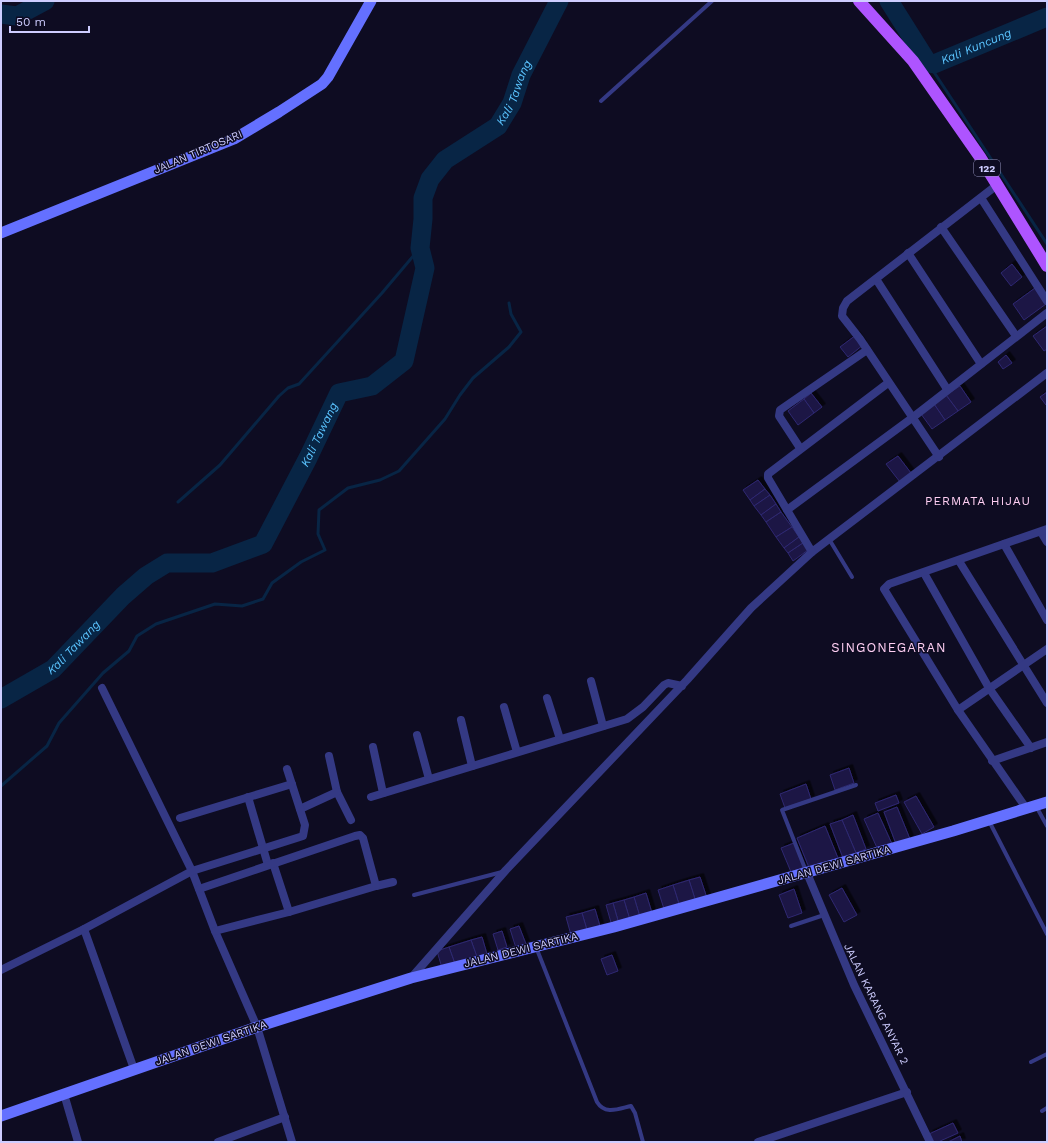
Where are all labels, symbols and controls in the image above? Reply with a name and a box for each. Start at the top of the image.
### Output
scale bar [10,8,89,34]
text: 50 m [16,15,46,29]
water label: Kali Kuncung [939,26,1014,67]
water label: Kali Tawang [493,58,535,128]
street label: JALAN TIRTOSARI [152,127,244,177]
road number: 122 [974,160,1000,176]
water label: Kali Tawang [298,400,341,469]
district label: PERMATA HIJAU [925,494,1031,508]
water label: Kali Tawang [45,617,103,678]
district label: SINGONEGARAN [831,640,947,655]
street label: JALAN DEWI SARTIKA [776,843,892,887]
street label: JALAN DEWI SARTIKA [463,930,579,970]
street label: JALAN KARANG ANYAR 2 [841,941,911,1067]
street label: JALAN DEWI SARTIKA [154,1018,268,1068]

